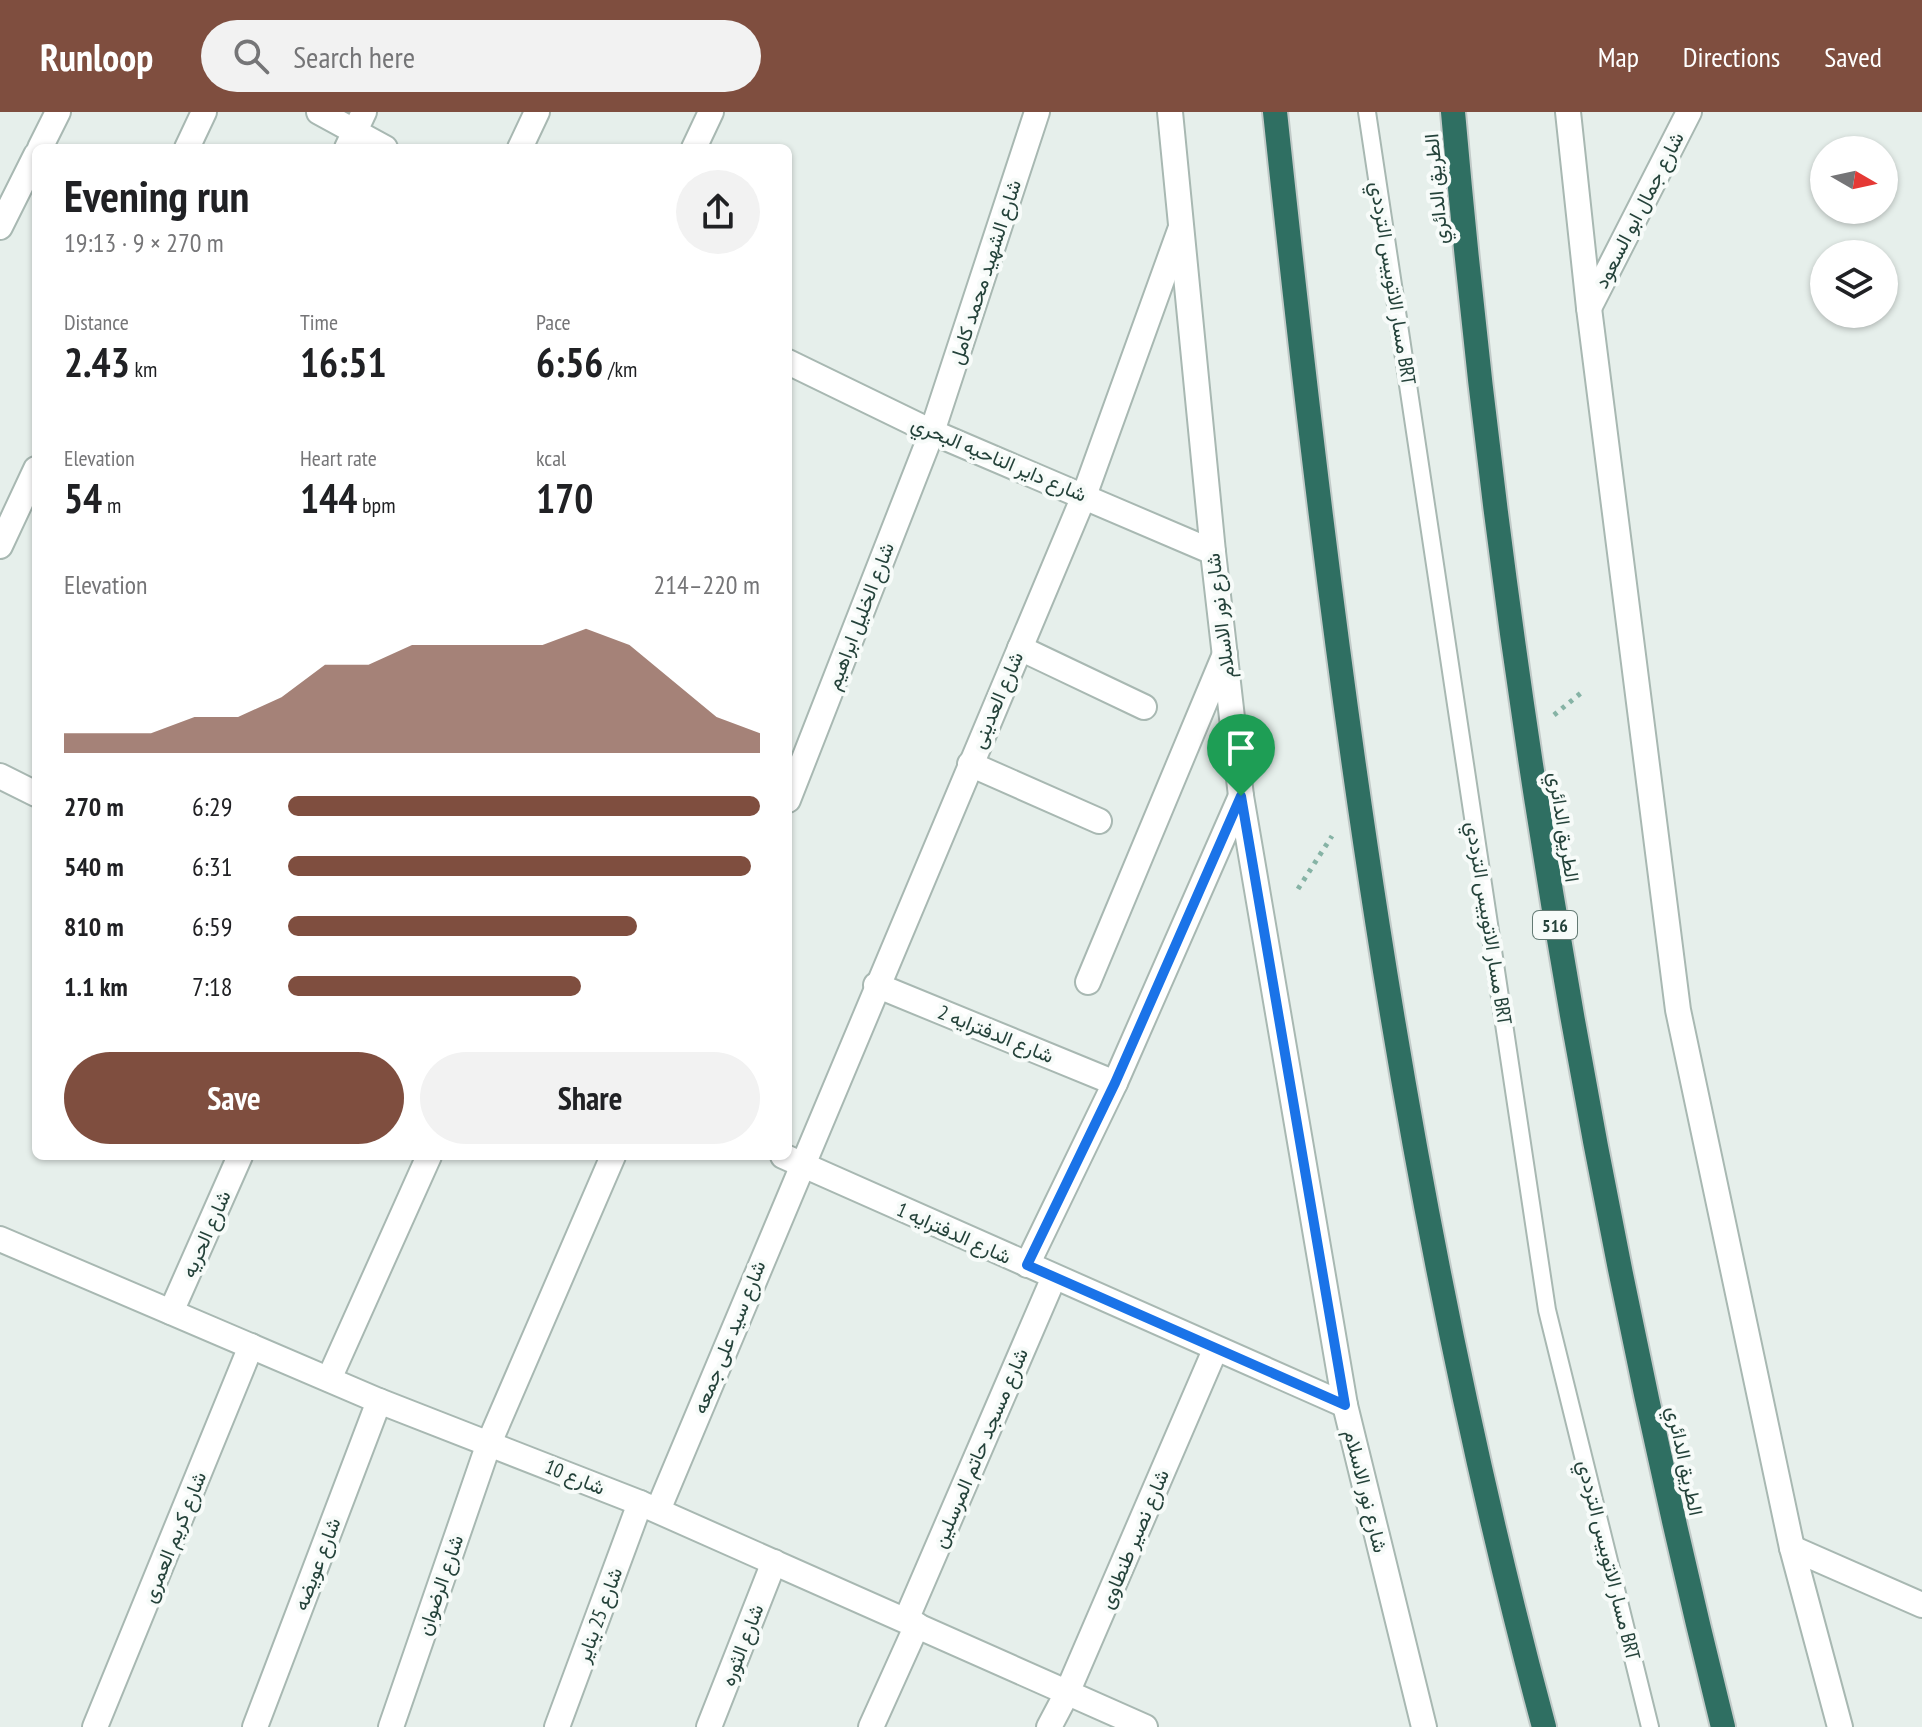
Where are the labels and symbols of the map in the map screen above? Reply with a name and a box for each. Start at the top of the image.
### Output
street label: شارع جمال ابو السعود [1588,127,1691,293]
street label: الطريق الدائري [1418,132,1458,245]
north arrow [1810,136,1898,224]
street label: شارع الشهيد محمد كامل [943,176,1028,368]
street label: مسار الاتوبيس الترددي BRT [1360,180,1422,387]
street label: شارع داير الناحيه البحري [906,410,1091,511]
street label: شارع الخليل ابراهيم [820,539,901,694]
street label: شارع نور الاسلام [1199,552,1242,680]
street label: شارع العدينى [965,648,1030,753]
pin [1207,714,1275,796]
street label: الطريق الدائري [1539,770,1586,885]
street label: مسار الاتوبيس الترددي BRT [1456,820,1518,1027]
road number: 516 [1533,911,1577,939]
street label: شارع الدفترايه 2 [934,999,1058,1070]
street label: شارع الحريه [175,1186,238,1282]
street label: شارع الدفترايه 1 [892,1196,1015,1271]
street label: شارع سيد على جمعه [686,1257,773,1418]
street label: شارع مسجد حاتم المرسلين [926,1344,1035,1552]
street label: الطريق الدائري [1657,1404,1709,1519]
street label: شارع نور الاسلام [1337,1427,1394,1555]
street label: شارع 10 [541,1453,609,1502]
street label: مسار الاتوبيس الترددي BRT [1568,1457,1646,1664]
street label: شارع نصير طنطاوى [1093,1465,1176,1613]
street label: شارع كريم العمرى [136,1468,213,1607]
street label: شارع عويضه [287,1514,348,1615]
street label: شارع الرضوان [411,1531,470,1639]
street label: شارع 25 يناير [569,1564,629,1668]
street label: شارع الثوره [715,1600,770,1690]

